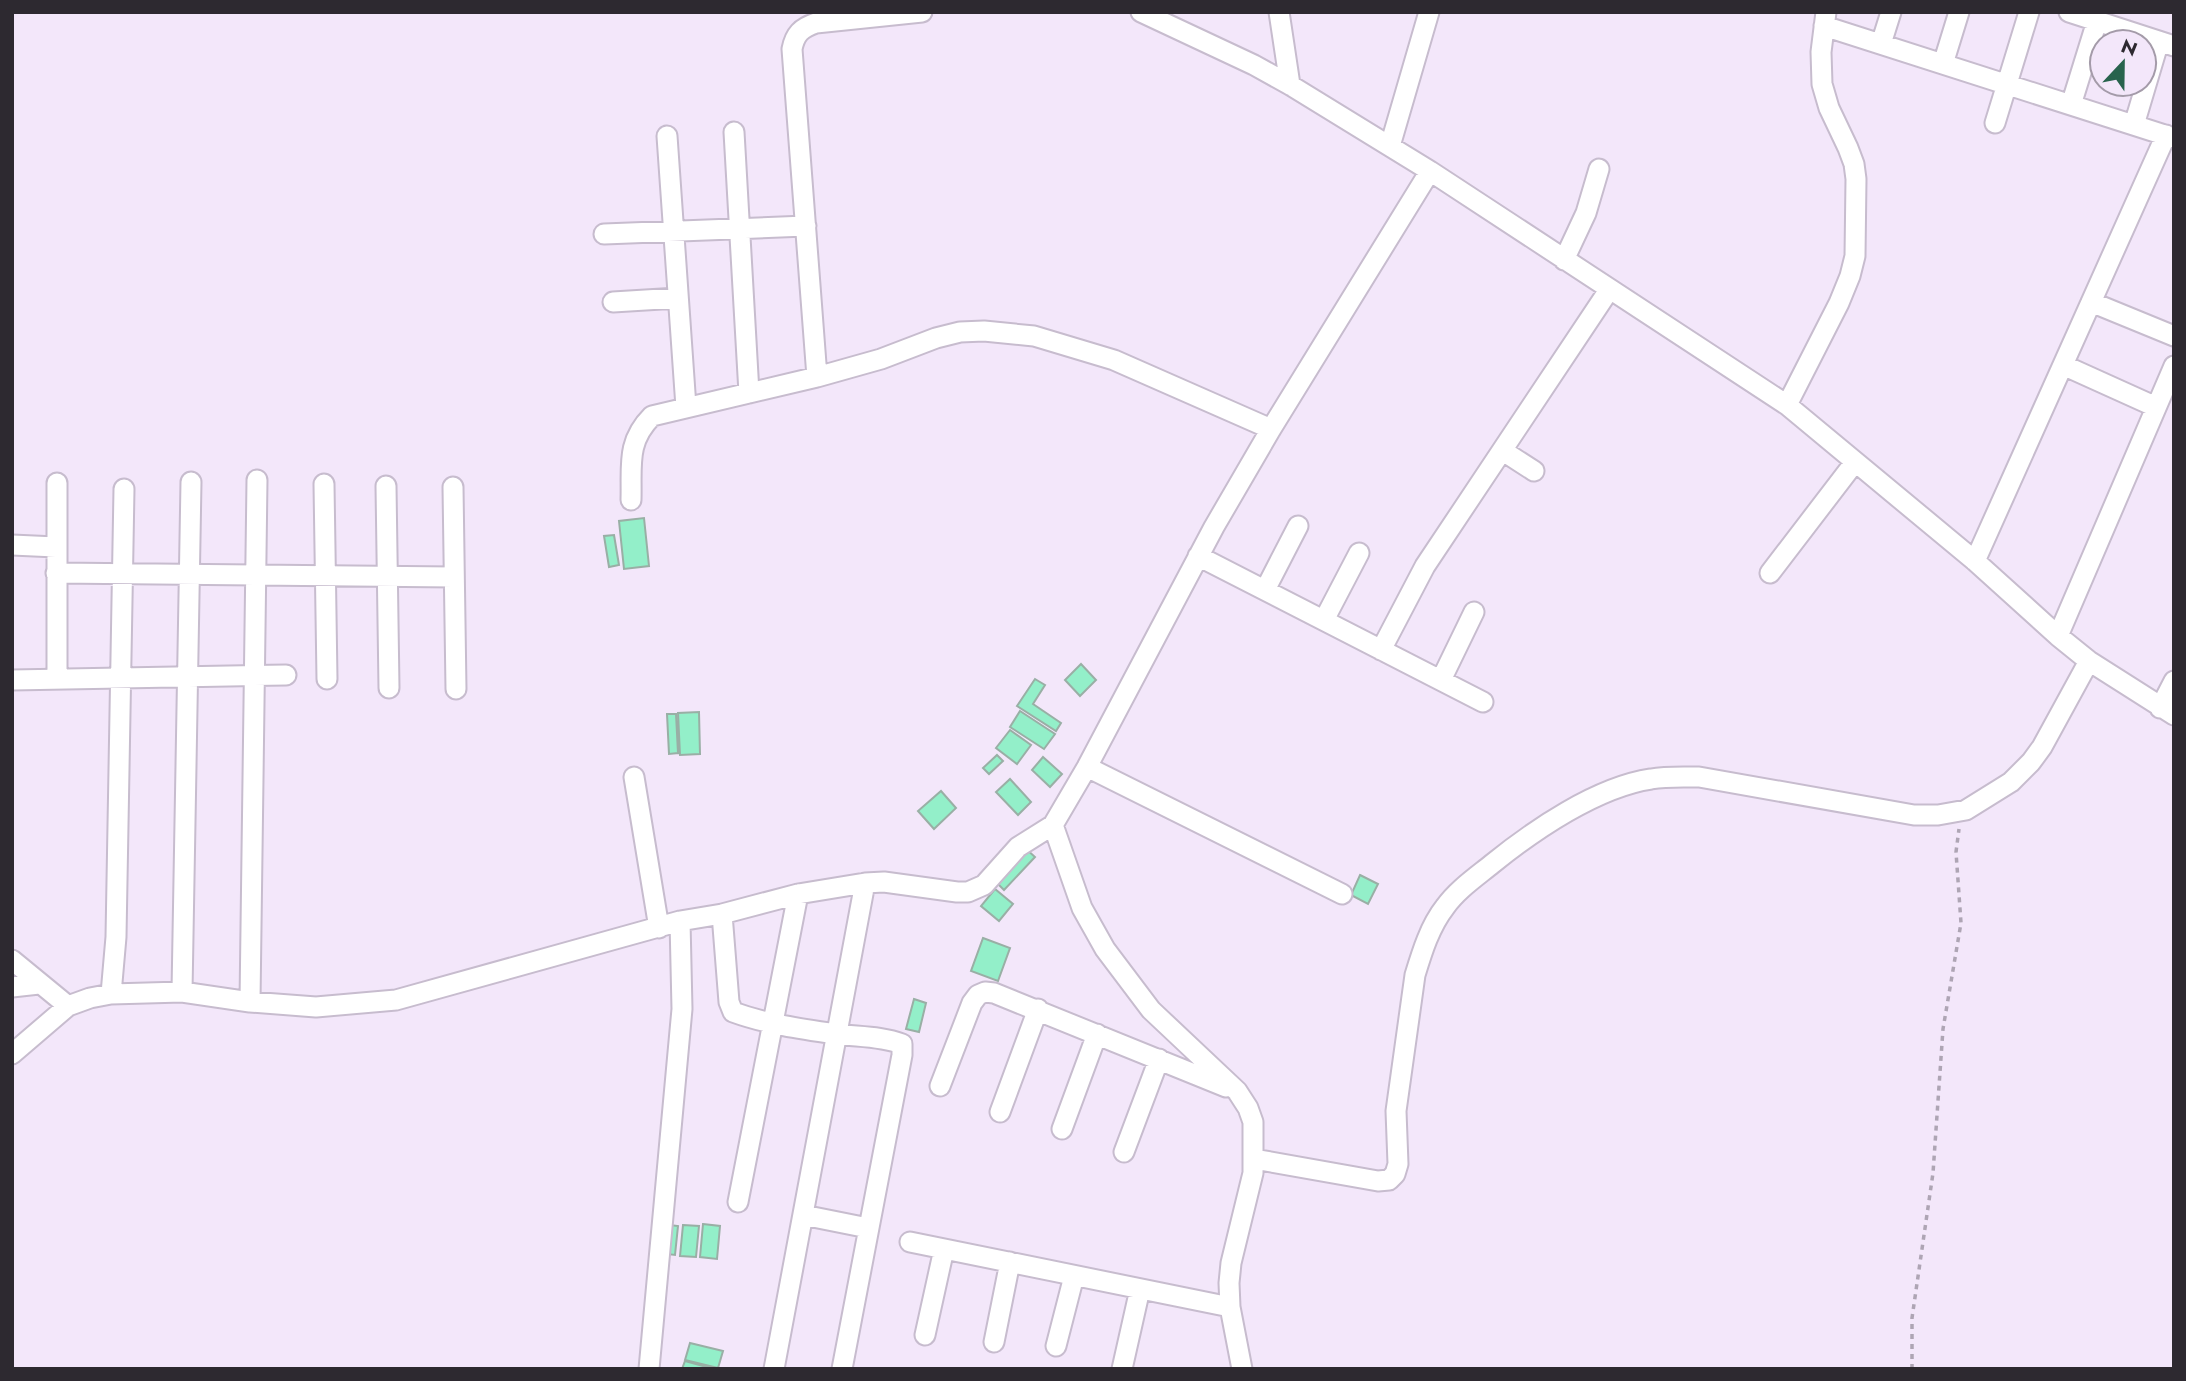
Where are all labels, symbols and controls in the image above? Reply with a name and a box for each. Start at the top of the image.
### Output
north arrow [2088,28,2158,98]
text: N [2117,32,2141,63]

